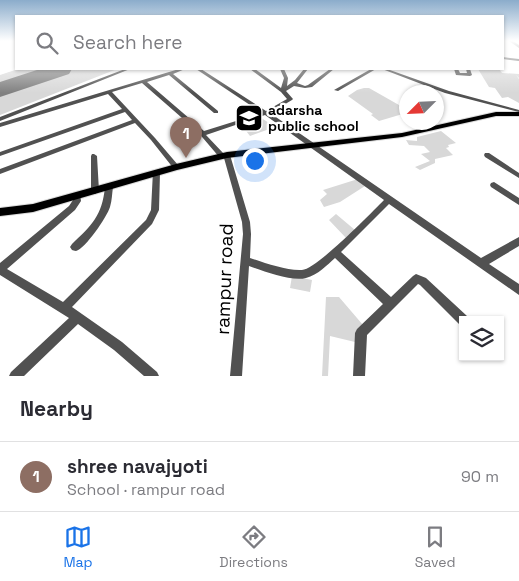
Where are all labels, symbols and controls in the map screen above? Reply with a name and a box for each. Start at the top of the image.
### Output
search box [15,15,504,70]
icon: search [33,29,61,57]
text: Search here [73,30,183,55]
north arrow [399,85,444,130]
place label: adarsha public school [268,101,359,135]
school or university icon: adarsha public school [234,103,264,133]
pin: 1 [170,117,202,158]
your location [242,148,268,174]
street label: rampur road [210,223,239,335]
map controls [459,316,504,361]
button: layers [459,316,504,361]
text: Nearby [20,395,93,422]
text: shree navajyoti [67,454,208,479]
text: 1 [32,466,40,487]
text: 90 m [461,466,499,487]
text: School · rampur road [67,479,225,500]
tab: Map [63,523,93,571]
tab: Directions [219,523,288,571]
tab: Saved [415,523,456,571]

